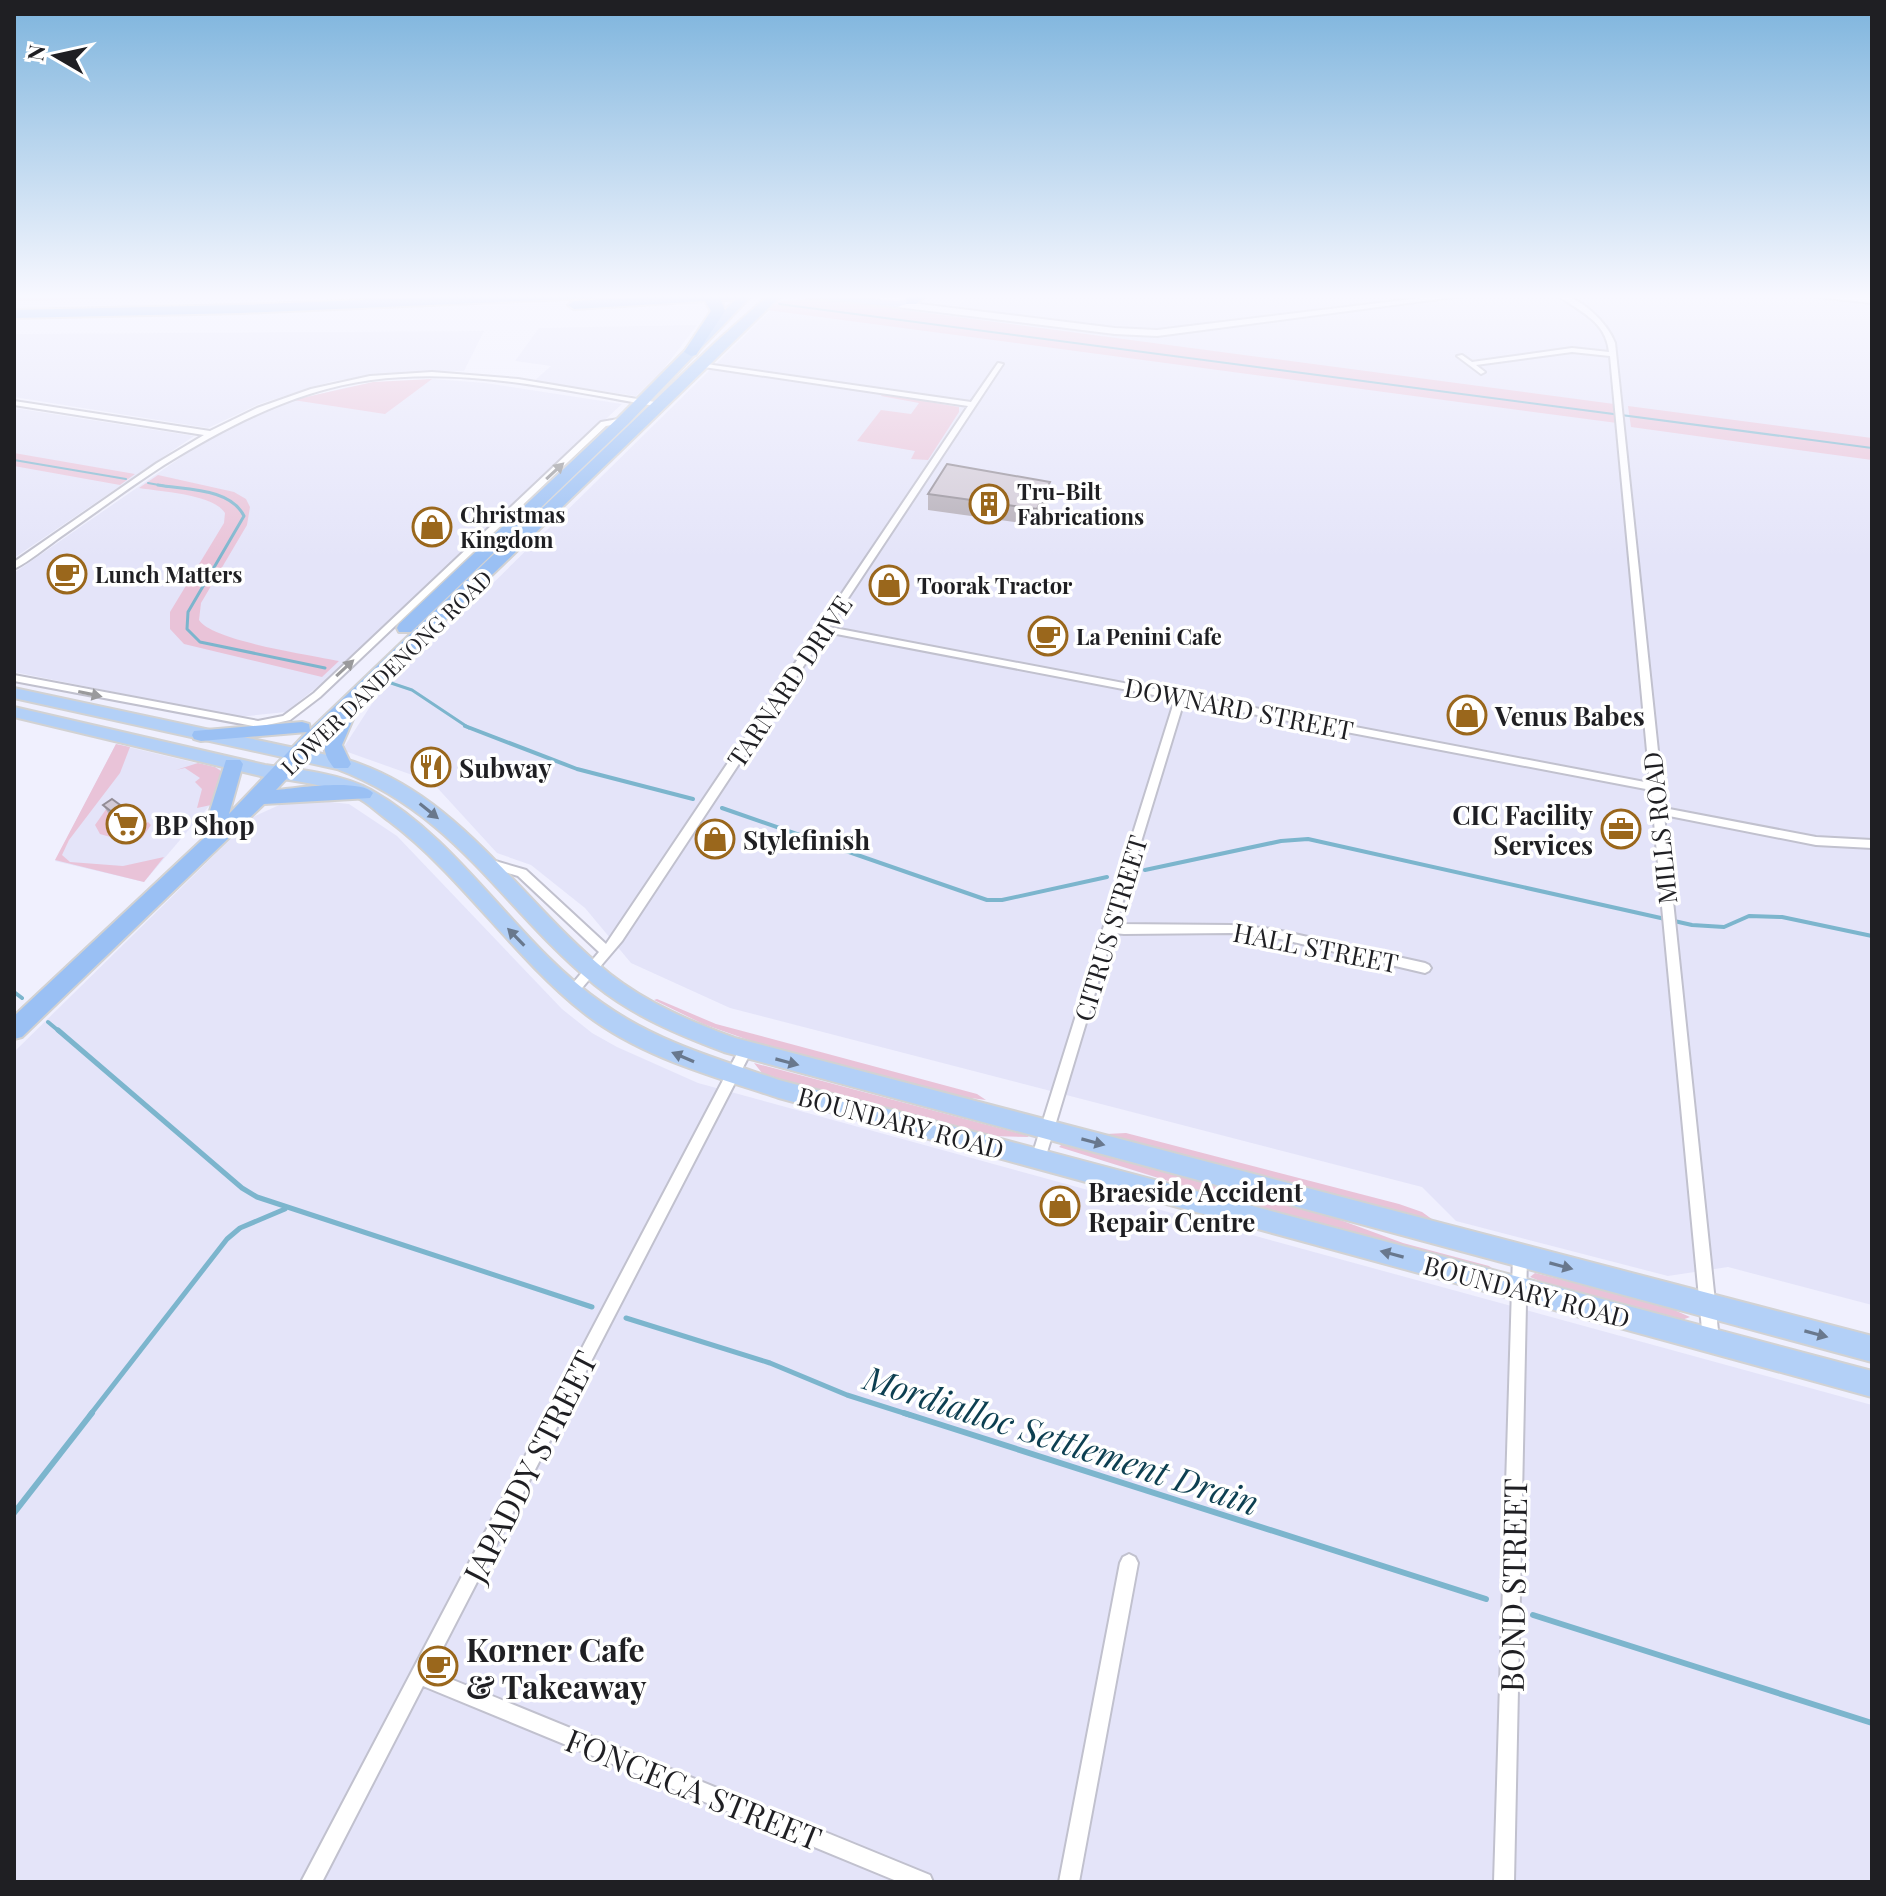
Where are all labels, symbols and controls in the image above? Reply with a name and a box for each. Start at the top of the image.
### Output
north arrow [16,16,96,96]
text: N [19,42,51,63]
one-way arrow [545,462,564,480]
place label: Tru-Bilt Fabrications [1017,476,1144,531]
building icon: Tru-Bilt Fabrications [968,483,1010,525]
place label: Christmas Kingdom [460,499,565,554]
shop icon: Christmas Kingdom [411,506,453,548]
cafe icon: Lunch Matters [46,553,88,595]
place label: Lunch Matters [95,559,243,589]
street label: LOWER DANDENONG ROAD [274,563,498,781]
shop icon: Toorak Tractor [868,564,910,606]
place label: Toorak Tractor [917,570,1073,600]
street label: TARNARD DRIVE [718,588,860,774]
cafe icon: La Penini Cafe [1027,615,1069,657]
place label: La Penini Cafe [1076,621,1222,651]
one-way arrow [335,659,354,677]
street label: DOWNARD STREET [1122,669,1356,747]
one-way arrow [78,688,103,700]
shop icon: Venus Babes [1446,694,1488,736]
place label: Venus Babes [1494,698,1645,733]
restaurant icon: Subway [410,746,452,788]
place label: Subway [459,750,552,785]
street label: MILLS ROAD [1634,750,1684,906]
place label: CIC Facility Services [1452,797,1593,862]
one-way arrow [418,802,438,819]
supermarket icon: BP Shop [105,803,147,845]
place label: BP Shop [154,807,255,842]
office icon: CIC Facility Services [1600,808,1642,850]
shop icon: Stylefinish [694,818,736,860]
place label: Stylefinish [743,822,870,857]
street label: CITRUS STREET [1065,831,1155,1025]
street label: HALL STREET [1230,914,1402,980]
one-way arrow [508,928,526,947]
one-way arrow [671,1051,695,1064]
one-way arrow [775,1057,800,1069]
street label: BOUNDARY ROAD [794,1078,1008,1166]
one-way arrow [1082,1136,1106,1149]
place label: Braeside Accident Repair Centre [1088,1174,1304,1239]
shop icon: Braeside Accident Repair Centre [1039,1185,1081,1227]
street label: BOUNDARY ROAD [1420,1247,1634,1335]
one-way arrow [1379,1248,1404,1260]
one-way arrow [1548,1261,1573,1273]
one-way arrow [1804,1328,1829,1340]
street label: JAPADDY STREET [452,1343,606,1590]
water label: Mordialloc Settlement Drain [857,1353,1265,1525]
street label: BOND STREET [1489,1478,1535,1692]
place label: Korner Cafe & Takeaway [466,1627,647,1707]
cafe icon: Korner Cafe & Takeaway [417,1645,459,1687]
street label: FONCECA STREET [560,1717,828,1859]

